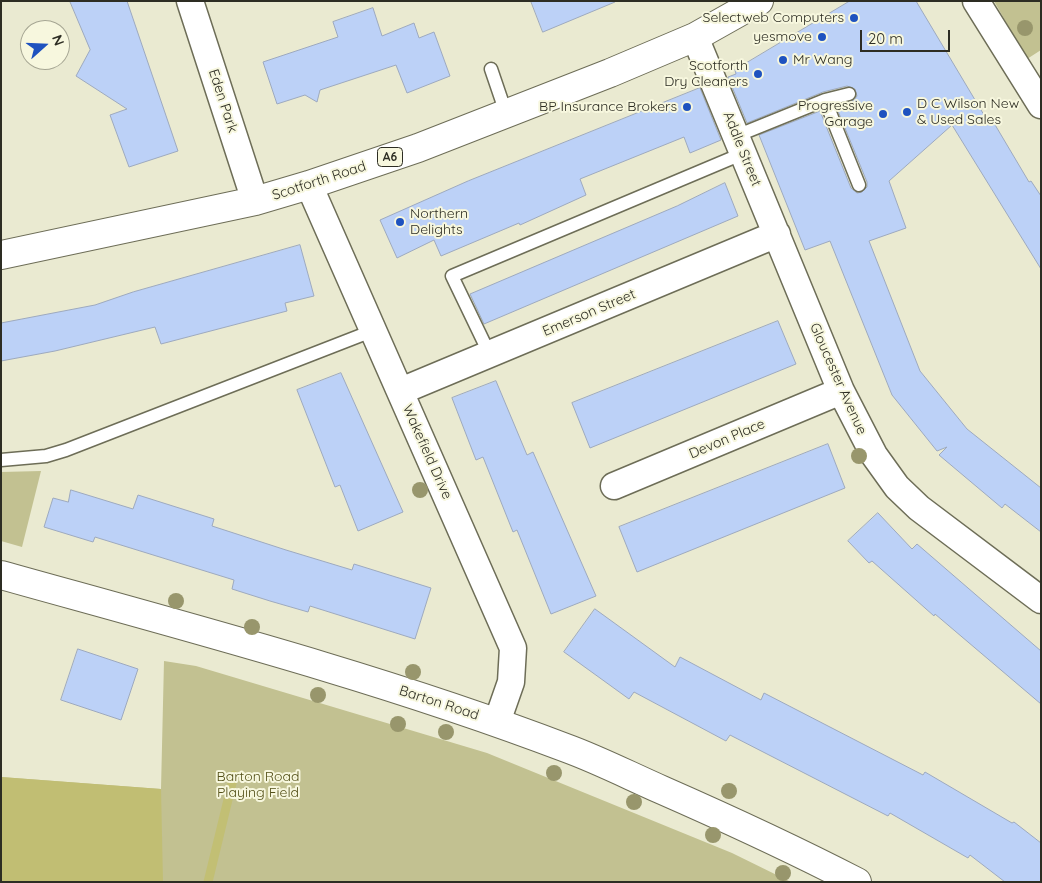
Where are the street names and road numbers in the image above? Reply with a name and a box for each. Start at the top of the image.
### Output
street label: Eden Park [205,67,241,135]
street label: Addle Street [719,109,765,189]
road number: A6 [378,148,402,166]
street label: Scotforth Road [270,158,368,204]
street label: Emerson Street [540,286,638,340]
street label: Gloucester Avenue [806,320,870,438]
street label: Wakefield Drive [399,402,455,502]
street label: Devon Place [686,415,768,463]
street label: Barton Road [397,682,481,724]

